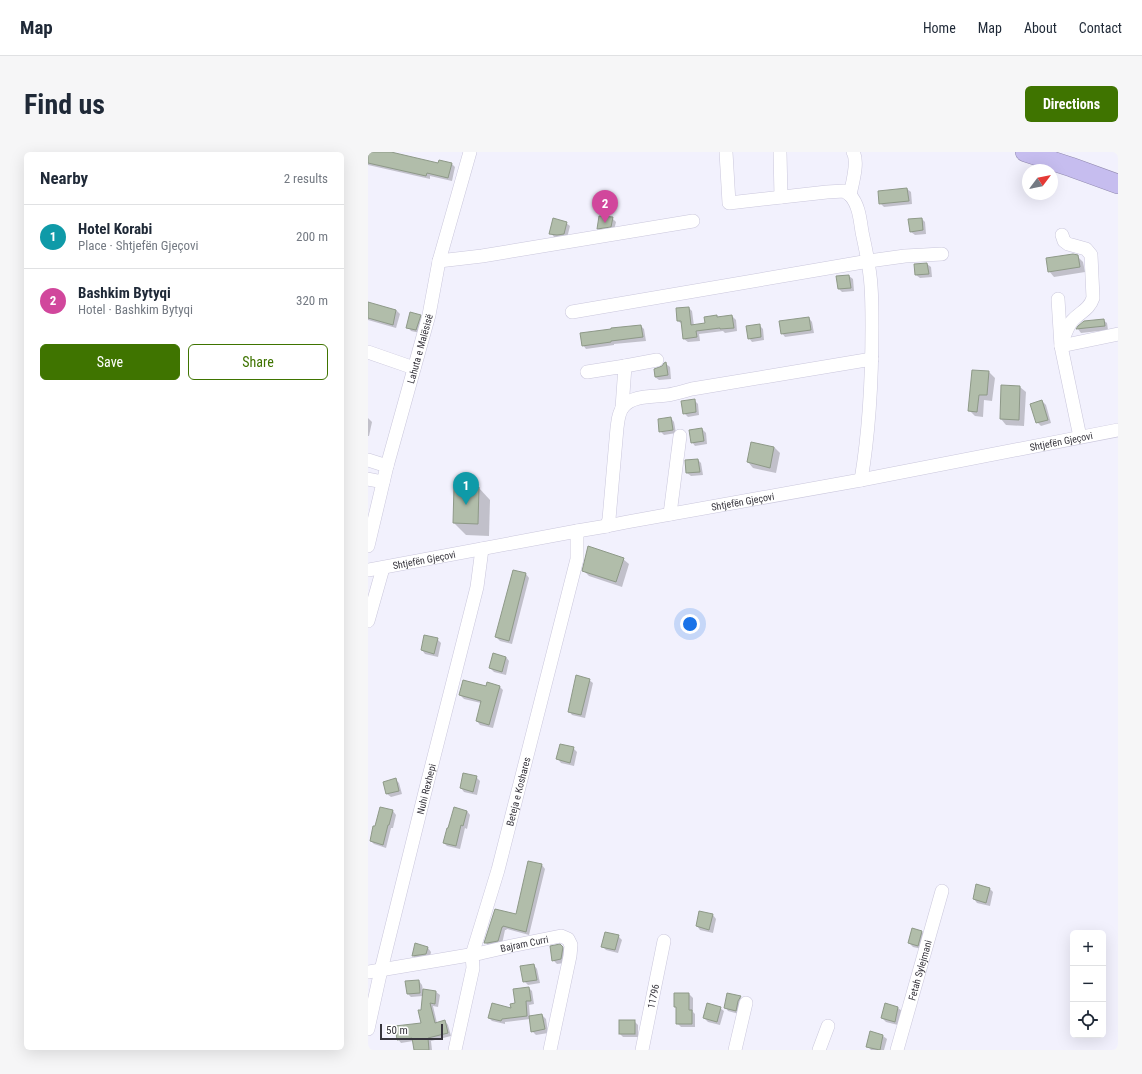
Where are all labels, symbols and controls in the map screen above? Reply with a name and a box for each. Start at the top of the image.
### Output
text: Map [20,16,53,39]
text: Home [923,20,956,36]
text: Map [978,20,1002,36]
text: About [1024,20,1057,36]
text: Contact [1079,20,1122,36]
button: Directions [1025,86,1118,122]
text: Find us [24,88,105,121]
north arrow [1022,164,1058,200]
text: Nearby [40,168,88,188]
text: 2 results [284,171,328,186]
pin: 2 [592,190,618,223]
text: Hotel Korabi [78,220,152,238]
text: 1 [50,229,56,244]
text: 200 m [296,229,328,244]
text: Place · Shtjefën Gjeçovi [78,238,199,253]
text: Bashkim Bytyqi [78,284,171,302]
text: 2 [50,293,56,308]
text: 320 m [296,293,328,308]
text: Hotel · Bashkim Bytyqi [78,302,193,317]
street label: Lahuta e Malësisë [405,312,435,385]
button: Save [40,344,180,380]
button: Share [188,344,328,380]
street label: Shtjefën Gjeçovi [1029,430,1094,453]
pin: 1 [453,472,479,505]
street label: Shtjefën Gjeçovi [710,491,775,513]
street label: Shtjefën Gjeçovi [392,549,457,571]
your location [680,614,700,634]
street label: Beteja e Koshares [504,755,533,827]
street label: Nuhi Rexhepi [415,763,438,815]
map controls [1070,930,1106,1038]
button: + [1070,930,1106,966]
street label: Bajram Curri [499,934,549,954]
street label: Fetah Sylejmani [906,939,934,1002]
button: − [1070,966,1106,1002]
street label: 11796 [646,983,661,1009]
button: locate [1070,1002,1106,1038]
scale bar [380,1022,443,1041]
text: 50 m [386,1024,408,1037]

